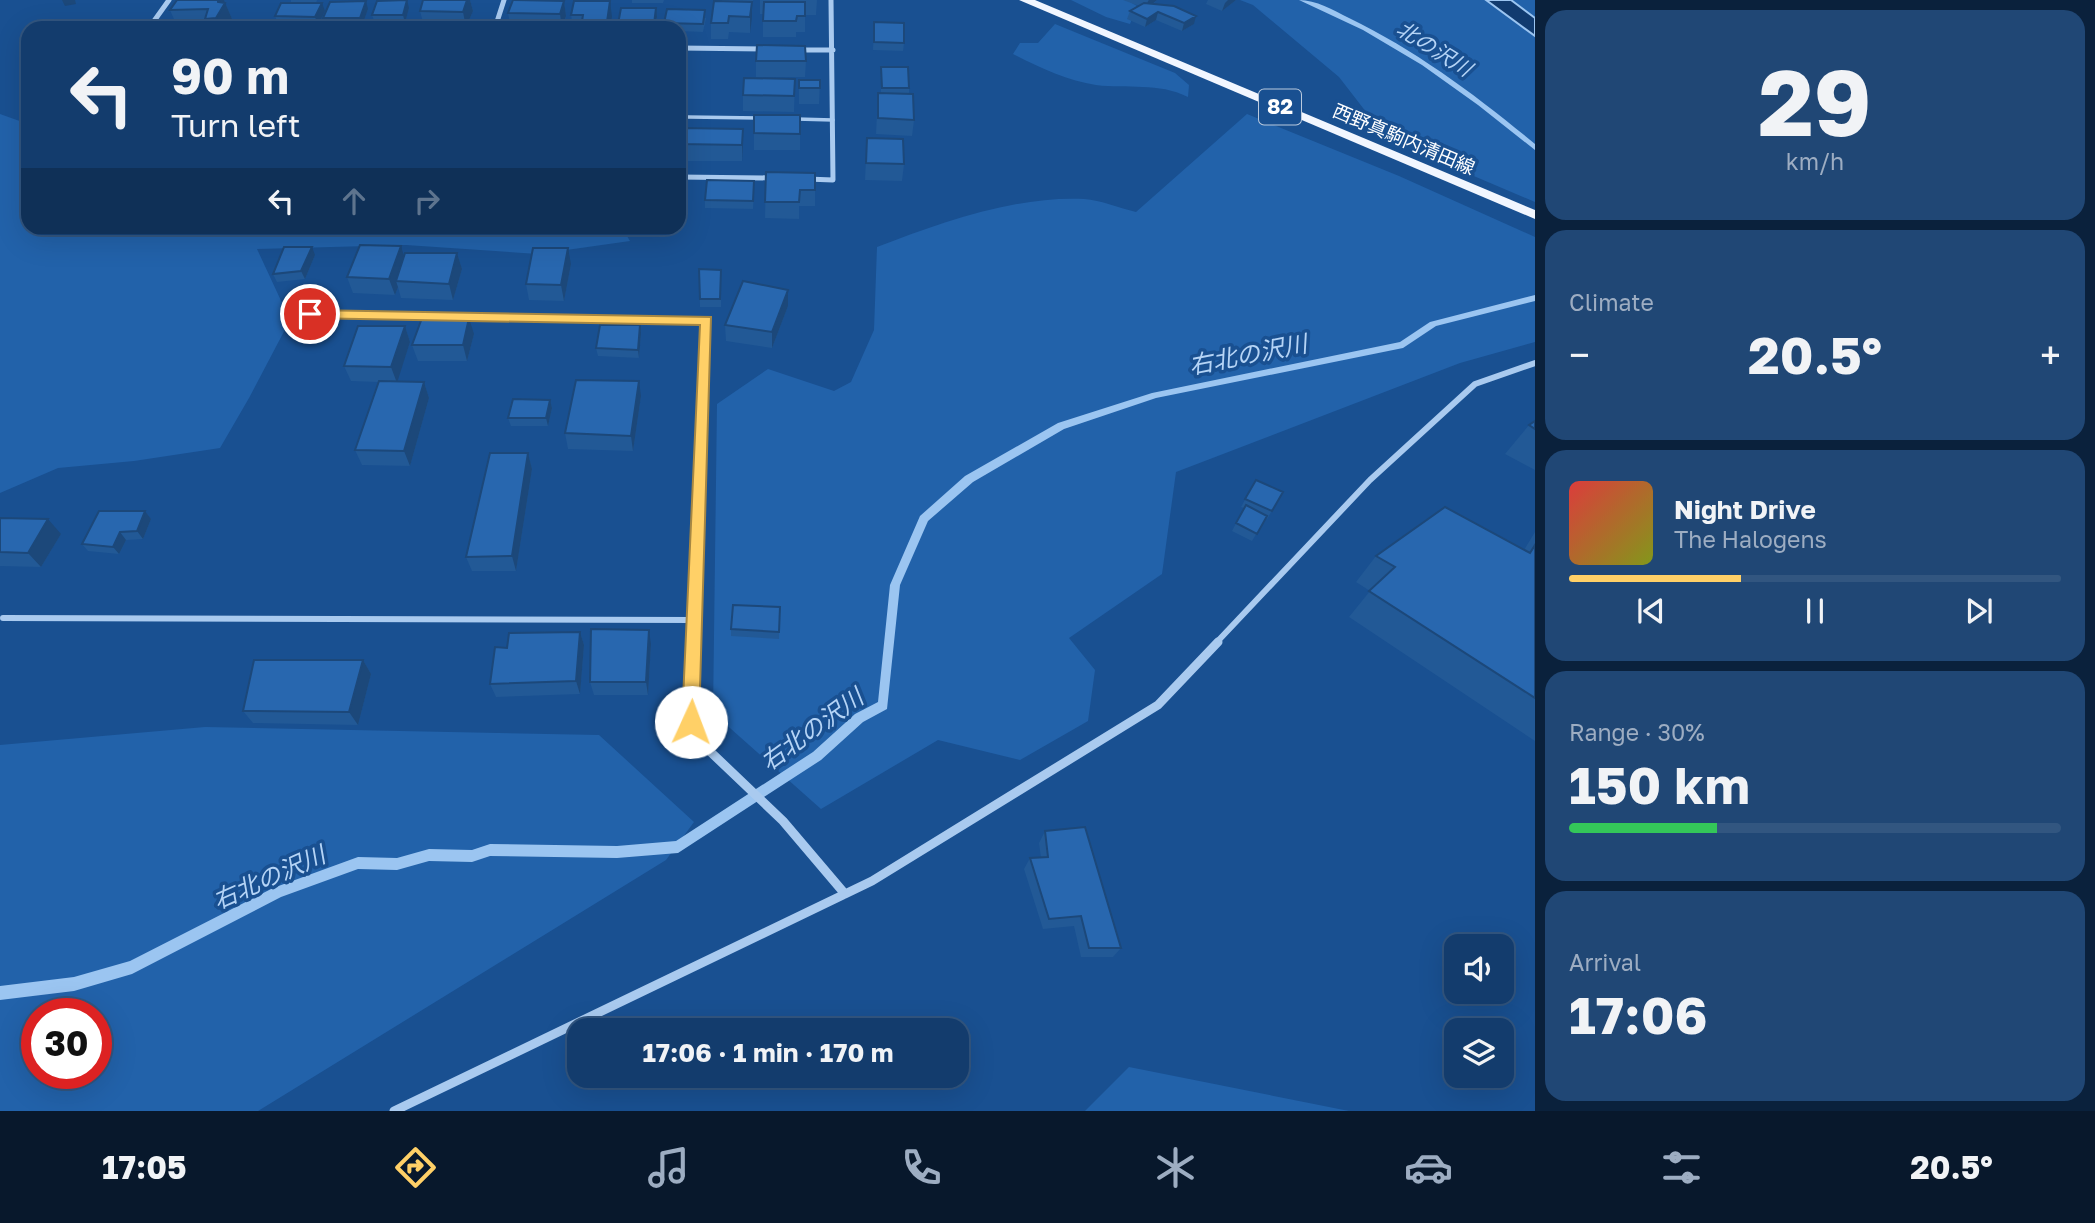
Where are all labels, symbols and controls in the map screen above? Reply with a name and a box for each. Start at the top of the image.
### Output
water label: 北の沢川 [1392,15,1479,82]
text: 90 m [171,46,289,105]
text: 29 [1758,47,1872,156]
icon: left [56,49,147,140]
road number: 82 [1259,90,1301,124]
street label: 西野真駒内清田線 [1330,98,1479,179]
text: Turn left [171,106,300,144]
text: km/h [1786,147,1844,175]
icon: left [262,182,300,220]
icon: ahead [335,182,373,220]
icon: right [408,182,446,220]
pin [280,284,340,344]
text: Climate [1569,288,1654,316]
icon: arrive [291,295,329,333]
text: 20.5° [1748,323,1882,385]
water label: 右北の沢川 [1186,327,1312,379]
text: − [1569,332,1590,377]
text: + [2040,332,2061,377]
text: Night Drive [1674,494,1816,525]
text: The Halogens [1674,525,1827,553]
icon: previous [1632,592,1670,630]
icon: pause [1796,592,1834,630]
icon: next [1960,592,1998,630]
water label: 右北の沢川 [754,680,871,776]
position arrow [654,685,728,759]
text: Range · 30% [1569,718,1704,746]
text: 150 km [1569,753,1750,815]
water label: 右北の沢川 [208,838,332,914]
map controls [1444,934,1514,1088]
button: sound [1444,934,1514,1004]
text: Arrival [1569,948,1641,976]
text: 17:06 [1569,983,1708,1045]
speed limit sign: 30 [21,998,112,1089]
button: layers [1444,1018,1514,1088]
text: 17:06 · 1 min · 170 m [642,1037,894,1068]
icon: directions [391,1143,440,1192]
icon: music [644,1143,693,1192]
icon: phone [897,1143,946,1192]
icon: climate [1151,1143,1200,1192]
icon: car [1404,1143,1453,1192]
icon: filters [1657,1143,1706,1192]
text: 17:05 [102,1148,187,1186]
text: 20.5° [1910,1148,1993,1186]

